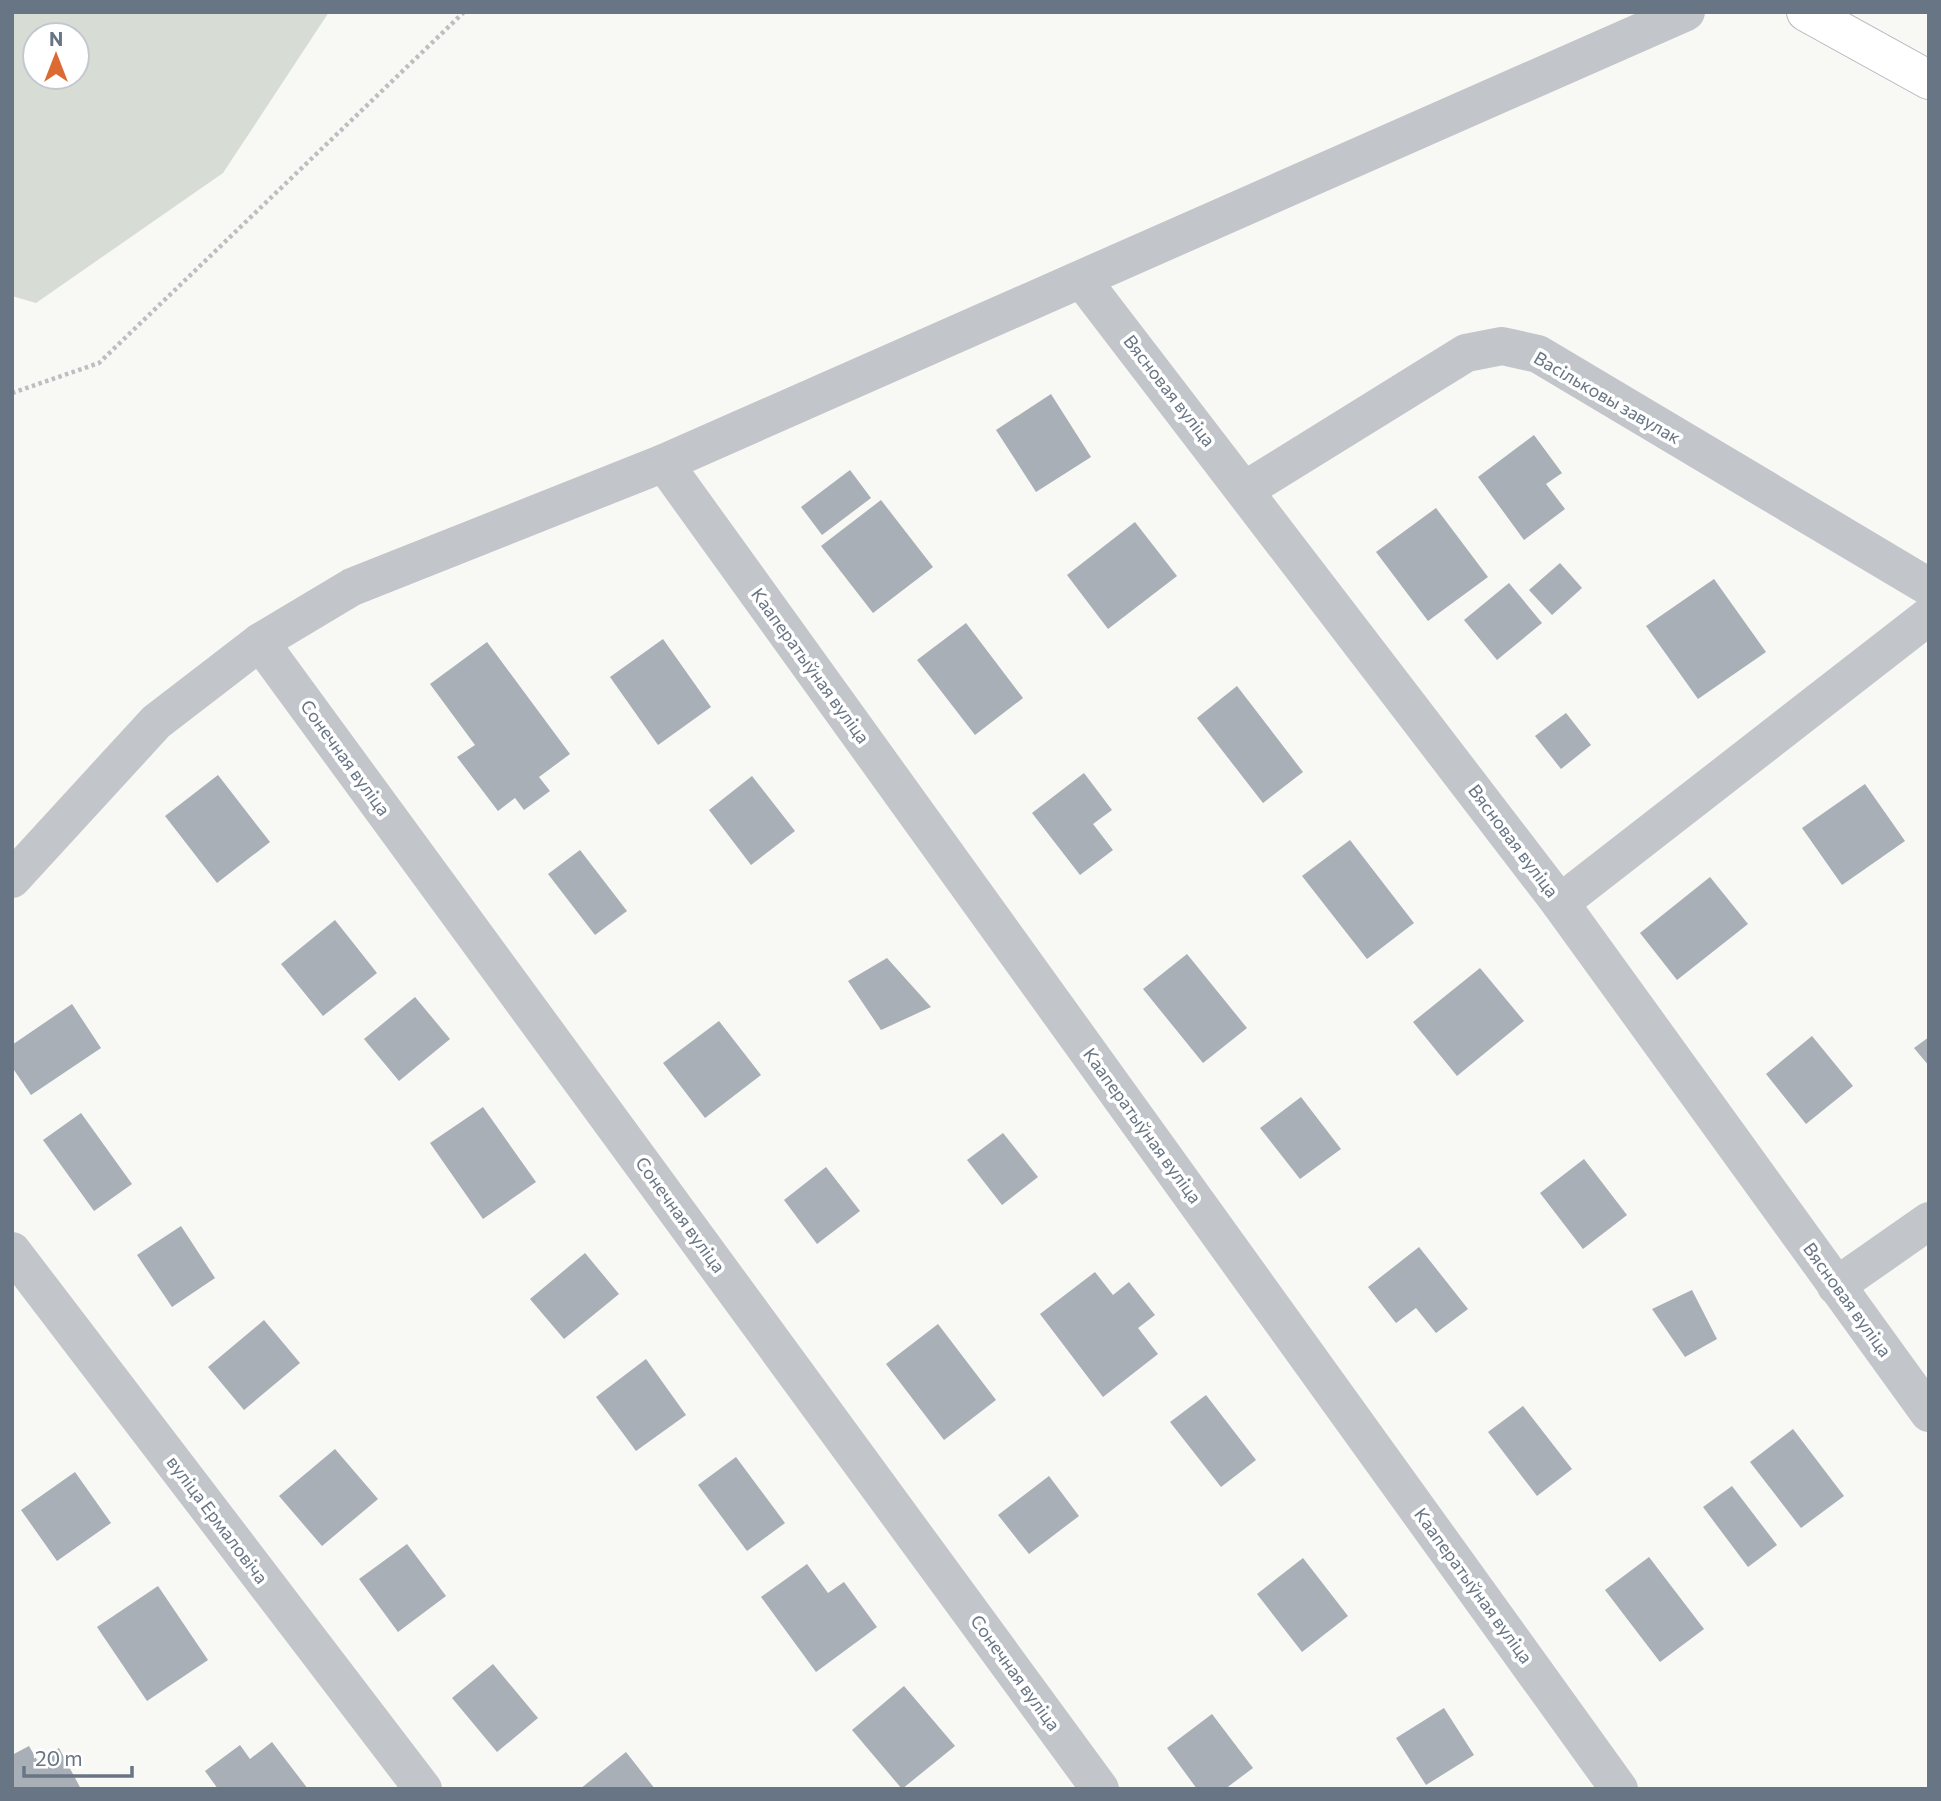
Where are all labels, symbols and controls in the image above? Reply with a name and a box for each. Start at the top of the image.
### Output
north arrow [21,21,91,91]
text: N [49,27,63,50]
street label: Вясновая вуліца [1119,330,1220,451]
street label: Васільковы завулак [1530,346,1685,448]
street label: Кааператыўная вуліца [747,583,875,747]
street label: Сонечная вуліца [296,695,395,820]
street label: Вясновая вуліца [1464,780,1563,901]
street label: Кааператыўная вуліца [1079,1043,1207,1207]
street label: Сонечная вуліца [631,1152,730,1277]
street label: Вясновая вуліца [1799,1238,1897,1361]
street label: вуліца Ермаловіча [163,1451,273,1588]
street label: Кааператыўная вуліца [1410,1503,1538,1667]
street label: Сонечная вуліца [966,1610,1065,1735]
scale bar [24,1734,133,1778]
text: 20 m [35,1745,83,1770]

